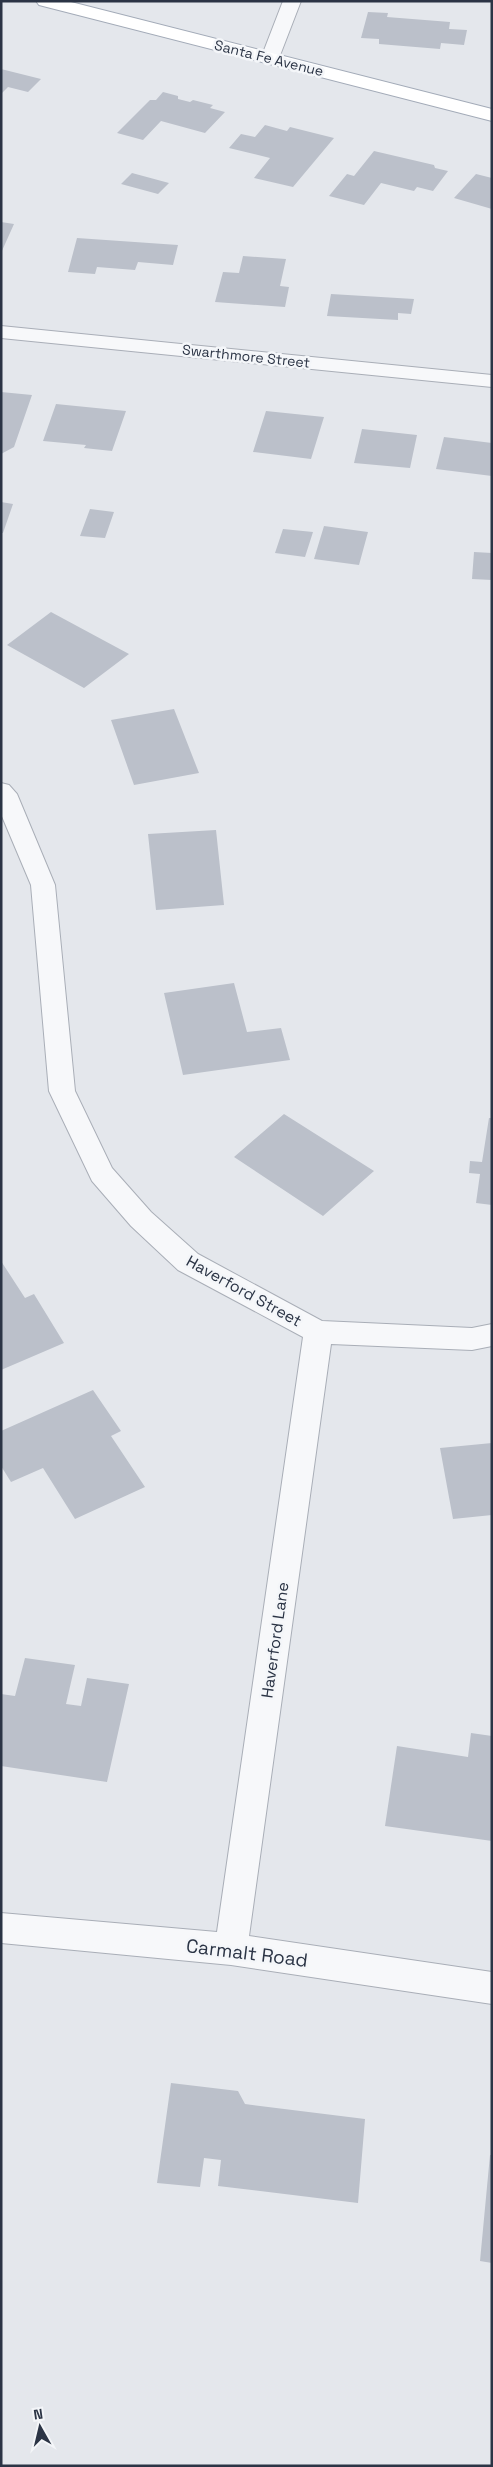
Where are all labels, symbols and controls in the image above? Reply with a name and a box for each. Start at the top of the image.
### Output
street label: Santa Fe Avenue [213,36,325,80]
street label: Swarthmore Street [181,340,311,372]
street label: Haverford Street [183,1251,305,1331]
street label: Haverford Lane [256,1581,294,1699]
street label: Carmalt Road [185,1933,309,1973]
north arrow [15,2402,65,2452]
text: N [32,2405,44,2424]

